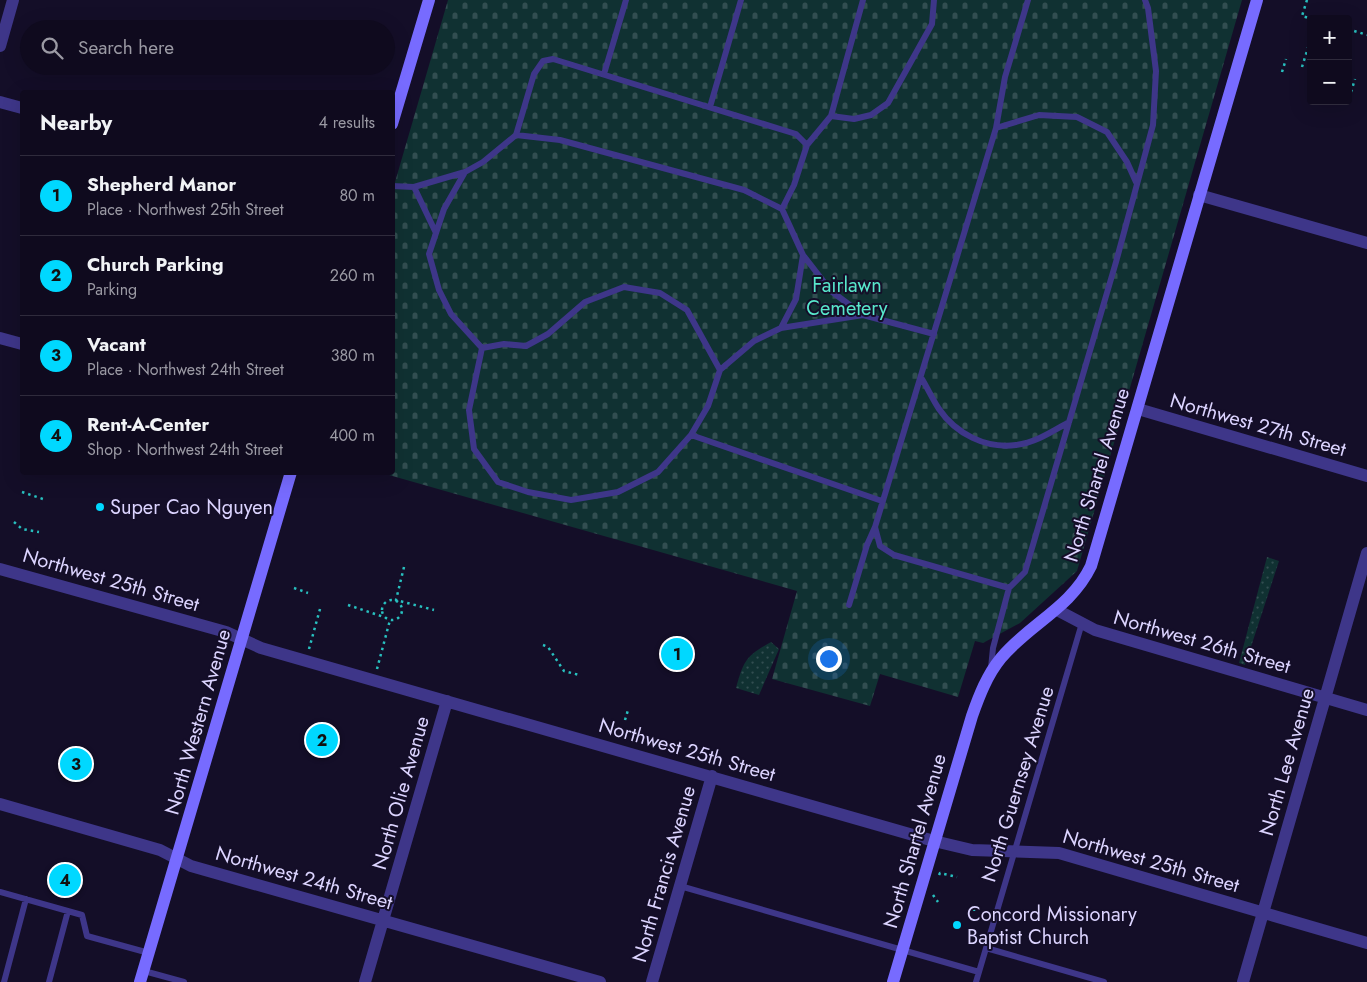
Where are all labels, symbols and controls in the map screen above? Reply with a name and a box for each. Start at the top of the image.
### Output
map controls [1307,15,1352,105]
button: + [1307,15,1352,60]
search box [20,20,395,75]
icon: search [38,34,66,62]
text: Search here [78,34,174,61]
button: − [1307,60,1352,105]
text: Nearby [40,108,112,138]
text: 4 results [319,111,375,134]
text: Shepherd Manor [87,171,236,198]
text: 1 [52,184,60,207]
text: 80 m [339,184,375,207]
text: Place · Northwest 25th Street [87,198,284,221]
text: Church Parking [87,251,224,278]
text: 2 [51,264,61,287]
text: 260 m [330,264,375,287]
park label: Fairlawn Cemetery [806,271,888,323]
text: Parking [87,278,137,301]
text: Vacant [87,331,146,358]
text: 3 [51,344,61,367]
text: 380 m [331,344,375,367]
text: Place · Northwest 24th Street [87,358,284,381]
street label: North Shartel Avenue [1057,384,1137,566]
street label: Northwest 27th Street [1167,386,1350,464]
text: Rent-A-Center [87,411,209,438]
text: 4 [50,424,62,447]
text: 400 m [329,424,375,447]
text: Shop · Northwest 24th Street [87,438,283,461]
place label: Super Cao Nguyen [110,493,273,522]
marker: Super Cao Nguyen [94,501,106,513]
street label: Northwest 25th Street [19,541,203,619]
street label: Northwest 26th Street [1110,603,1294,681]
street label: North Western Avenue [158,626,238,818]
pin: 1 [661,635,693,673]
your location [816,646,842,672]
street label: North Guernsey Avenue [974,683,1062,885]
street label: North Lee Avenue [1252,685,1322,839]
street label: Northwest 25th Street [595,711,779,789]
street label: North Olie Avenue [365,713,437,873]
pin: 2 [306,721,338,759]
pin: 3 [60,745,92,783]
street label: North Shartel Avenue [876,750,954,932]
street label: North Francis Avenue [625,782,703,966]
street label: Northwest 25th Street [1059,822,1243,900]
street label: Northwest 24th Street [212,839,396,917]
pin: 4 [49,861,81,899]
place label: Concord Missionary Baptist Church [967,900,1137,952]
marker: Concord Missionary Baptist Church [951,919,963,931]

